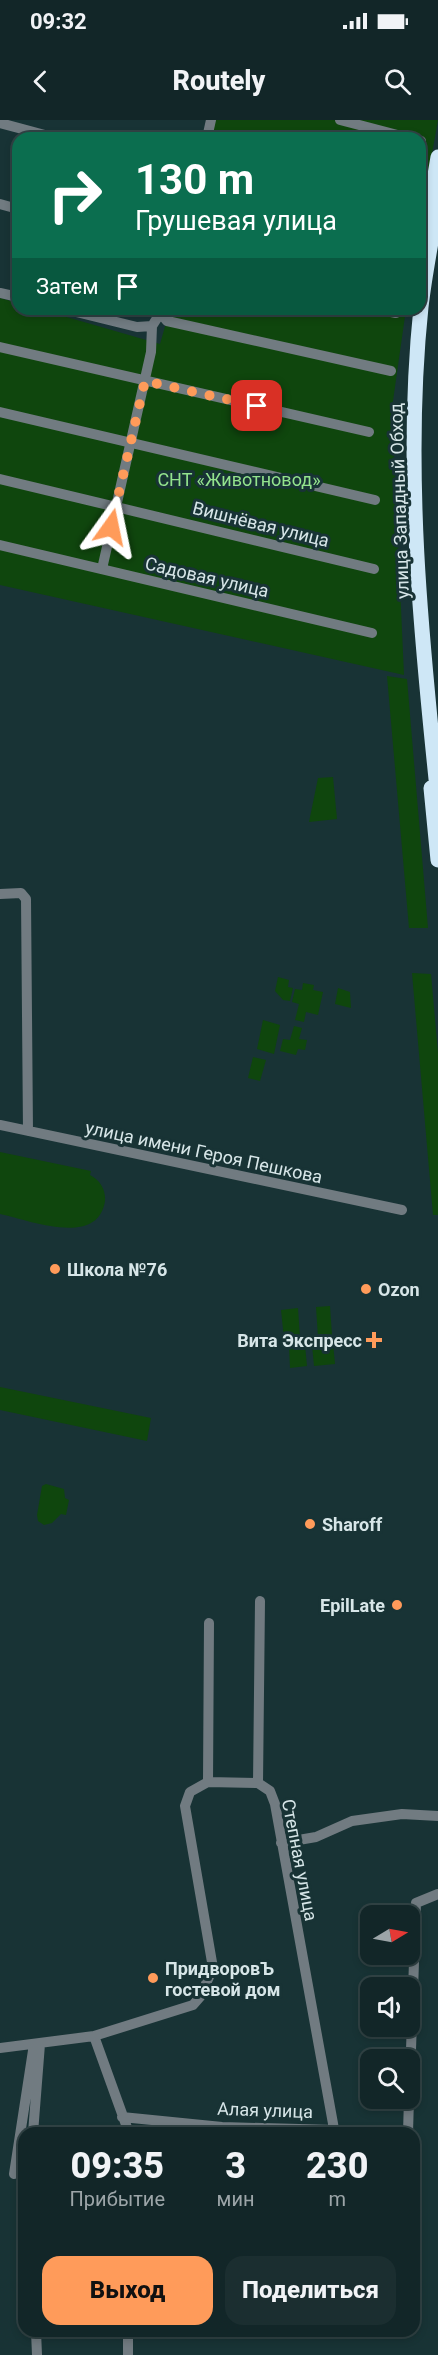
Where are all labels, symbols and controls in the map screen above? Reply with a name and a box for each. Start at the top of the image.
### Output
text: 09:32 [30,9,87,34]
icon: back [24,65,57,98]
text: Routely [173,65,265,97]
icon: search [381,65,414,98]
text: 130 m [135,155,254,204]
icon: right [36,156,114,234]
text: Грушевая улица [135,205,337,237]
icon: arrive [111,270,144,303]
text: Затем [36,274,99,299]
pin [231,380,282,431]
icon: arrive [240,389,273,422]
street label: улица Западный Обход [385,403,413,599]
park label: СНТ «Животновод» [157,469,321,490]
position arrow [79,495,143,559]
street label: Вишнёвая улица [191,497,331,551]
street label: Садовая улица [143,553,271,601]
street label: улица имени Героя Пешкова [84,1117,324,1187]
place label: Школа №76 [67,1259,167,1280]
marker: Школа №76 [48,1262,62,1276]
place label: Ozon [378,1279,420,1300]
marker: Ozon [359,1282,373,1296]
place label: Вита Экспресс [237,1330,362,1351]
marker: Вита Экспресс [367,1333,381,1347]
place label: Sharoff [322,1514,383,1535]
marker: Sharoff [303,1517,317,1531]
place label: EpilLate [320,1595,385,1616]
marker: EpilLate [390,1598,404,1612]
street label: Степная улица [278,1797,322,1923]
north arrow [360,1905,420,1965]
map controls [360,1905,420,2109]
place label: ПридворовЪ гостевой дом [165,1958,280,2000]
marker: ПридворовЪ гостевой дом [146,1971,160,1985]
button: sound [360,1977,420,2037]
button: search [360,2049,420,2109]
street label: Алая улица [217,2098,313,2122]
text: 09:35 [71,2145,164,2187]
text: 3 [225,2145,246,2187]
text: 230 [306,2145,368,2187]
text: Прибытие [70,2187,165,2211]
text: мин [217,2187,255,2211]
text: m [328,2187,346,2211]
button: Выход [42,2256,213,2325]
button: Поделиться [225,2256,396,2325]

